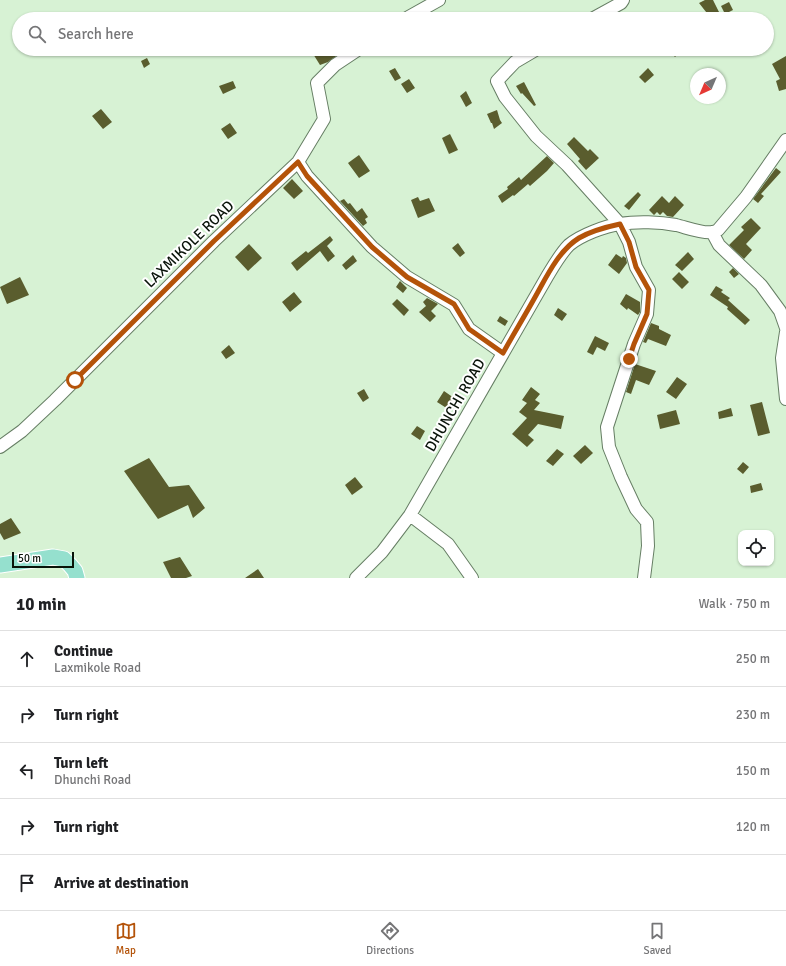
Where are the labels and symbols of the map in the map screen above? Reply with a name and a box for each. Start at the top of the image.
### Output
north arrow [690,68,726,104]
street label: LAXMIKOLE ROAD [140,197,238,291]
route end [620,350,638,368]
street label: DHUNCHI ROAD [421,355,489,455]
route start [66,371,84,389]
scale bar [12,550,74,569]

